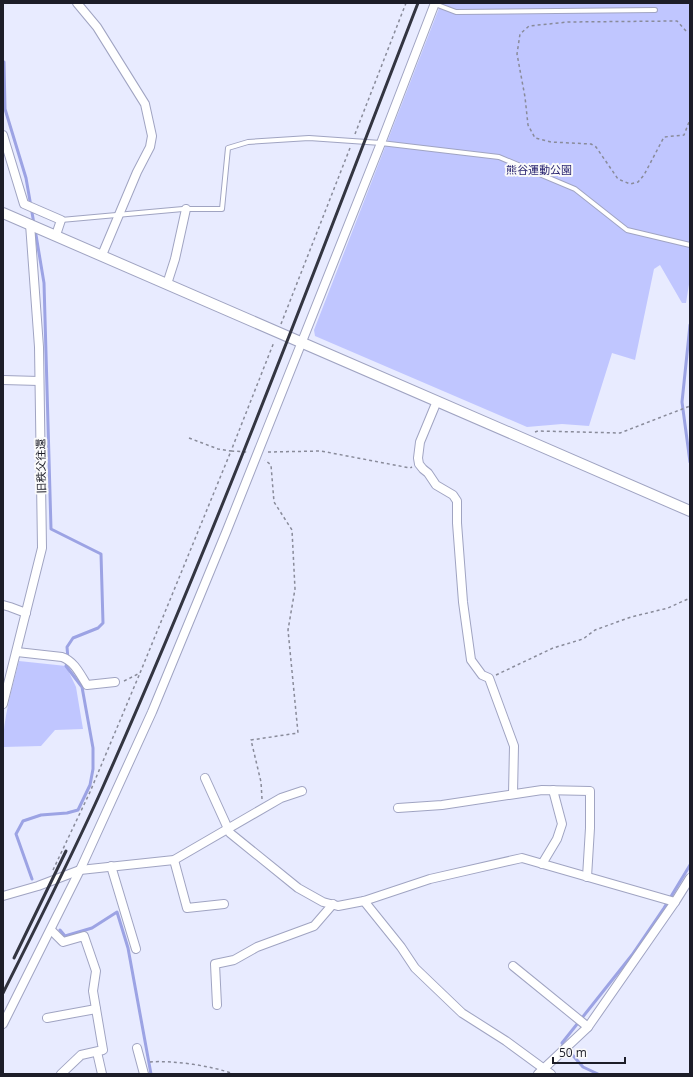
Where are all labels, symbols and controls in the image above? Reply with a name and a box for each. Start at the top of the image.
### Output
park label: 熊谷運動公園 [506,162,572,177]
street label: 旧秩父往還 [33,438,48,494]
scale bar [553,1039,625,1065]
text: 50 m [559,1044,587,1061]

